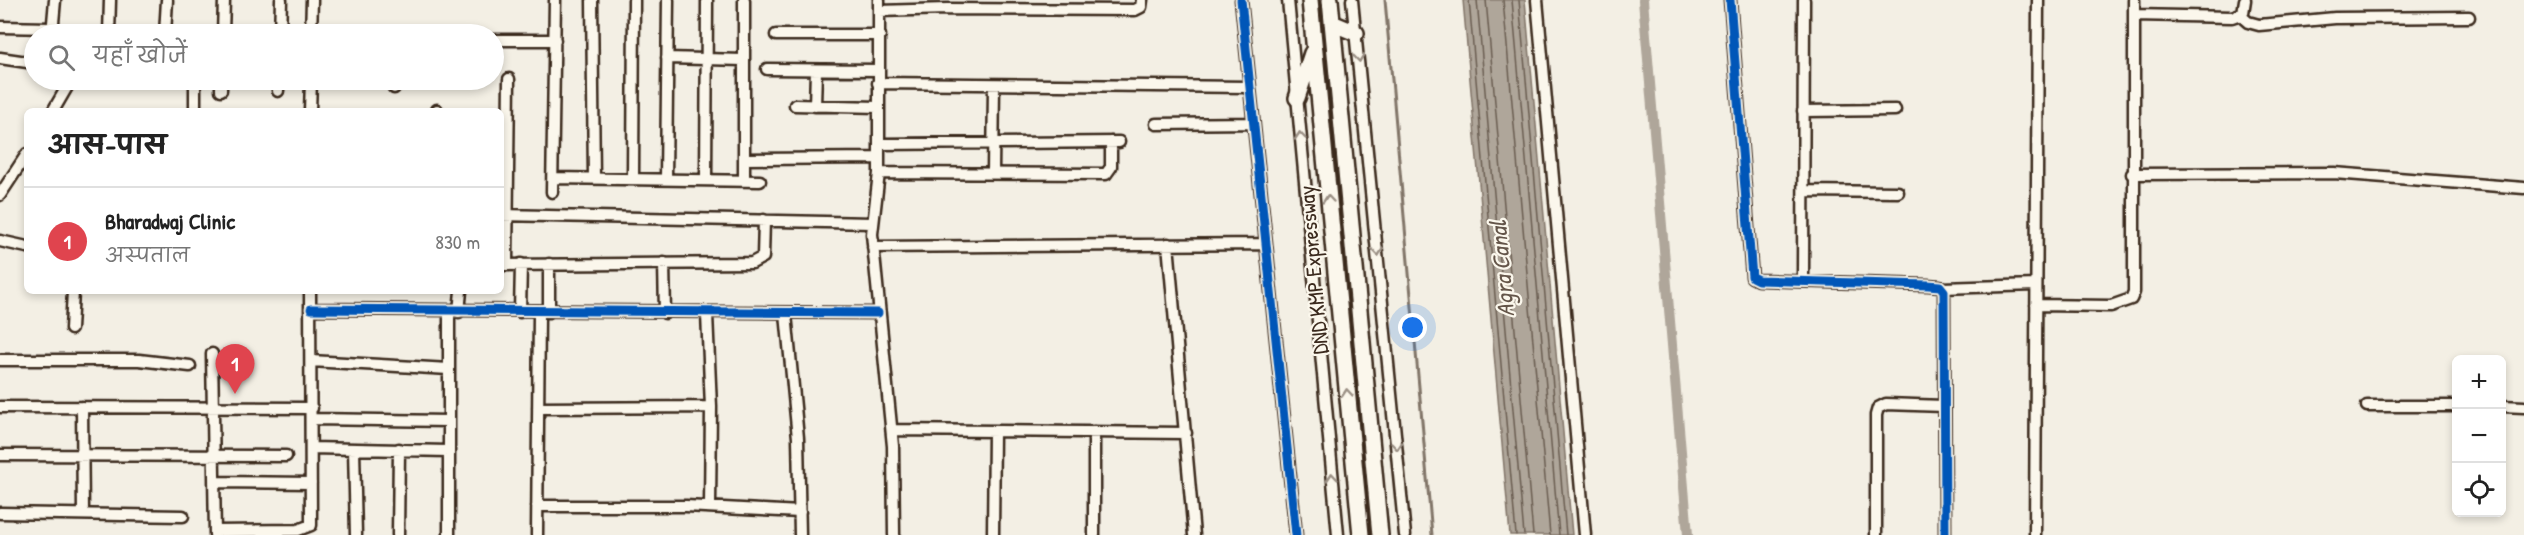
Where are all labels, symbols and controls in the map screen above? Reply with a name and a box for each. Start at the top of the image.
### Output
search box [24,24,504,90]
text: यहाँ खोजें [93,40,187,70]
icon: search [45,41,78,74]
one-way arrow [1352,54,1365,63]
text: आस-पास [48,127,167,162]
one-way arrow [1294,132,1307,141]
street label: DND KMP Expressway [1291,184,1335,356]
one-way arrow [1322,194,1335,204]
text: Bharadwaj Clinic [105,206,235,236]
water label: Agra Canal [1481,218,1522,318]
text: 1 [64,228,71,255]
text: 830 m [435,228,480,255]
text: अस्पताल [105,241,190,268]
one-way arrow [1371,248,1384,257]
your location [1398,313,1427,342]
pin: 1 [216,344,254,394]
map controls [2452,355,2506,517]
button: + [2452,355,2506,409]
one-way arrow [1341,389,1354,398]
button: − [2452,409,2506,463]
one-way arrow [1390,442,1403,451]
button: locate [2452,463,2506,517]
one-way arrow [1326,472,1339,481]

